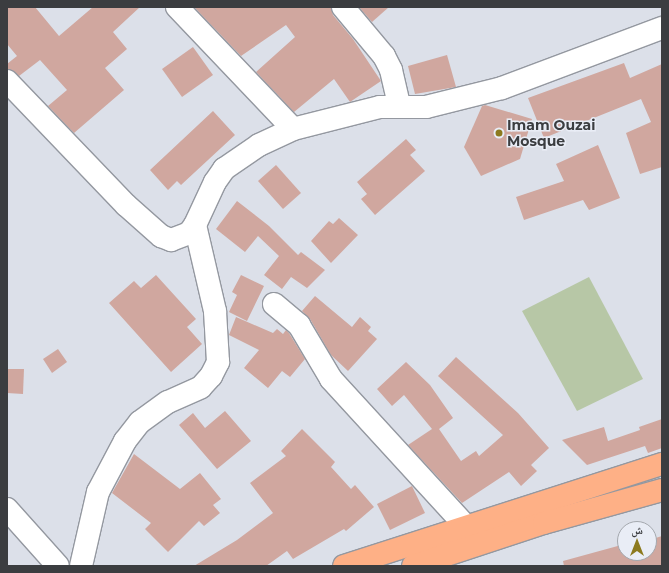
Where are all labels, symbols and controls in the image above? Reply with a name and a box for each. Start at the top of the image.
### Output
place label: Imam Ouzai Mosque [507,117,595,150]
marker: Imam Ouzai Mosque [494,128,504,138]
north arrow [617,521,657,561]
text: ش [631,523,643,537]

